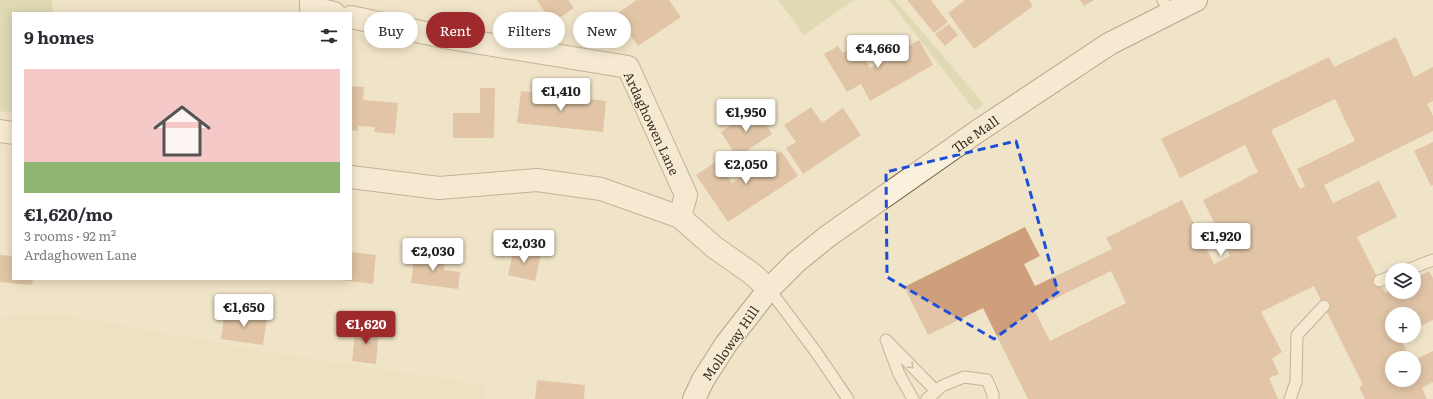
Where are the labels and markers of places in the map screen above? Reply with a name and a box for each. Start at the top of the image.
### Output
pin: €4,660 [845,35,911,69]
pin: €1,410 [528,78,594,112]
pin: €1,950 [713,99,779,133]
pin: €2,050 [713,151,779,185]
pin: €1,920 [1188,223,1254,257]
pin: €2,030 [491,230,557,264]
pin: €2,030 [400,238,466,272]
pin: €1,650 [211,294,277,328]
pin: €1,620 [333,311,399,345]

